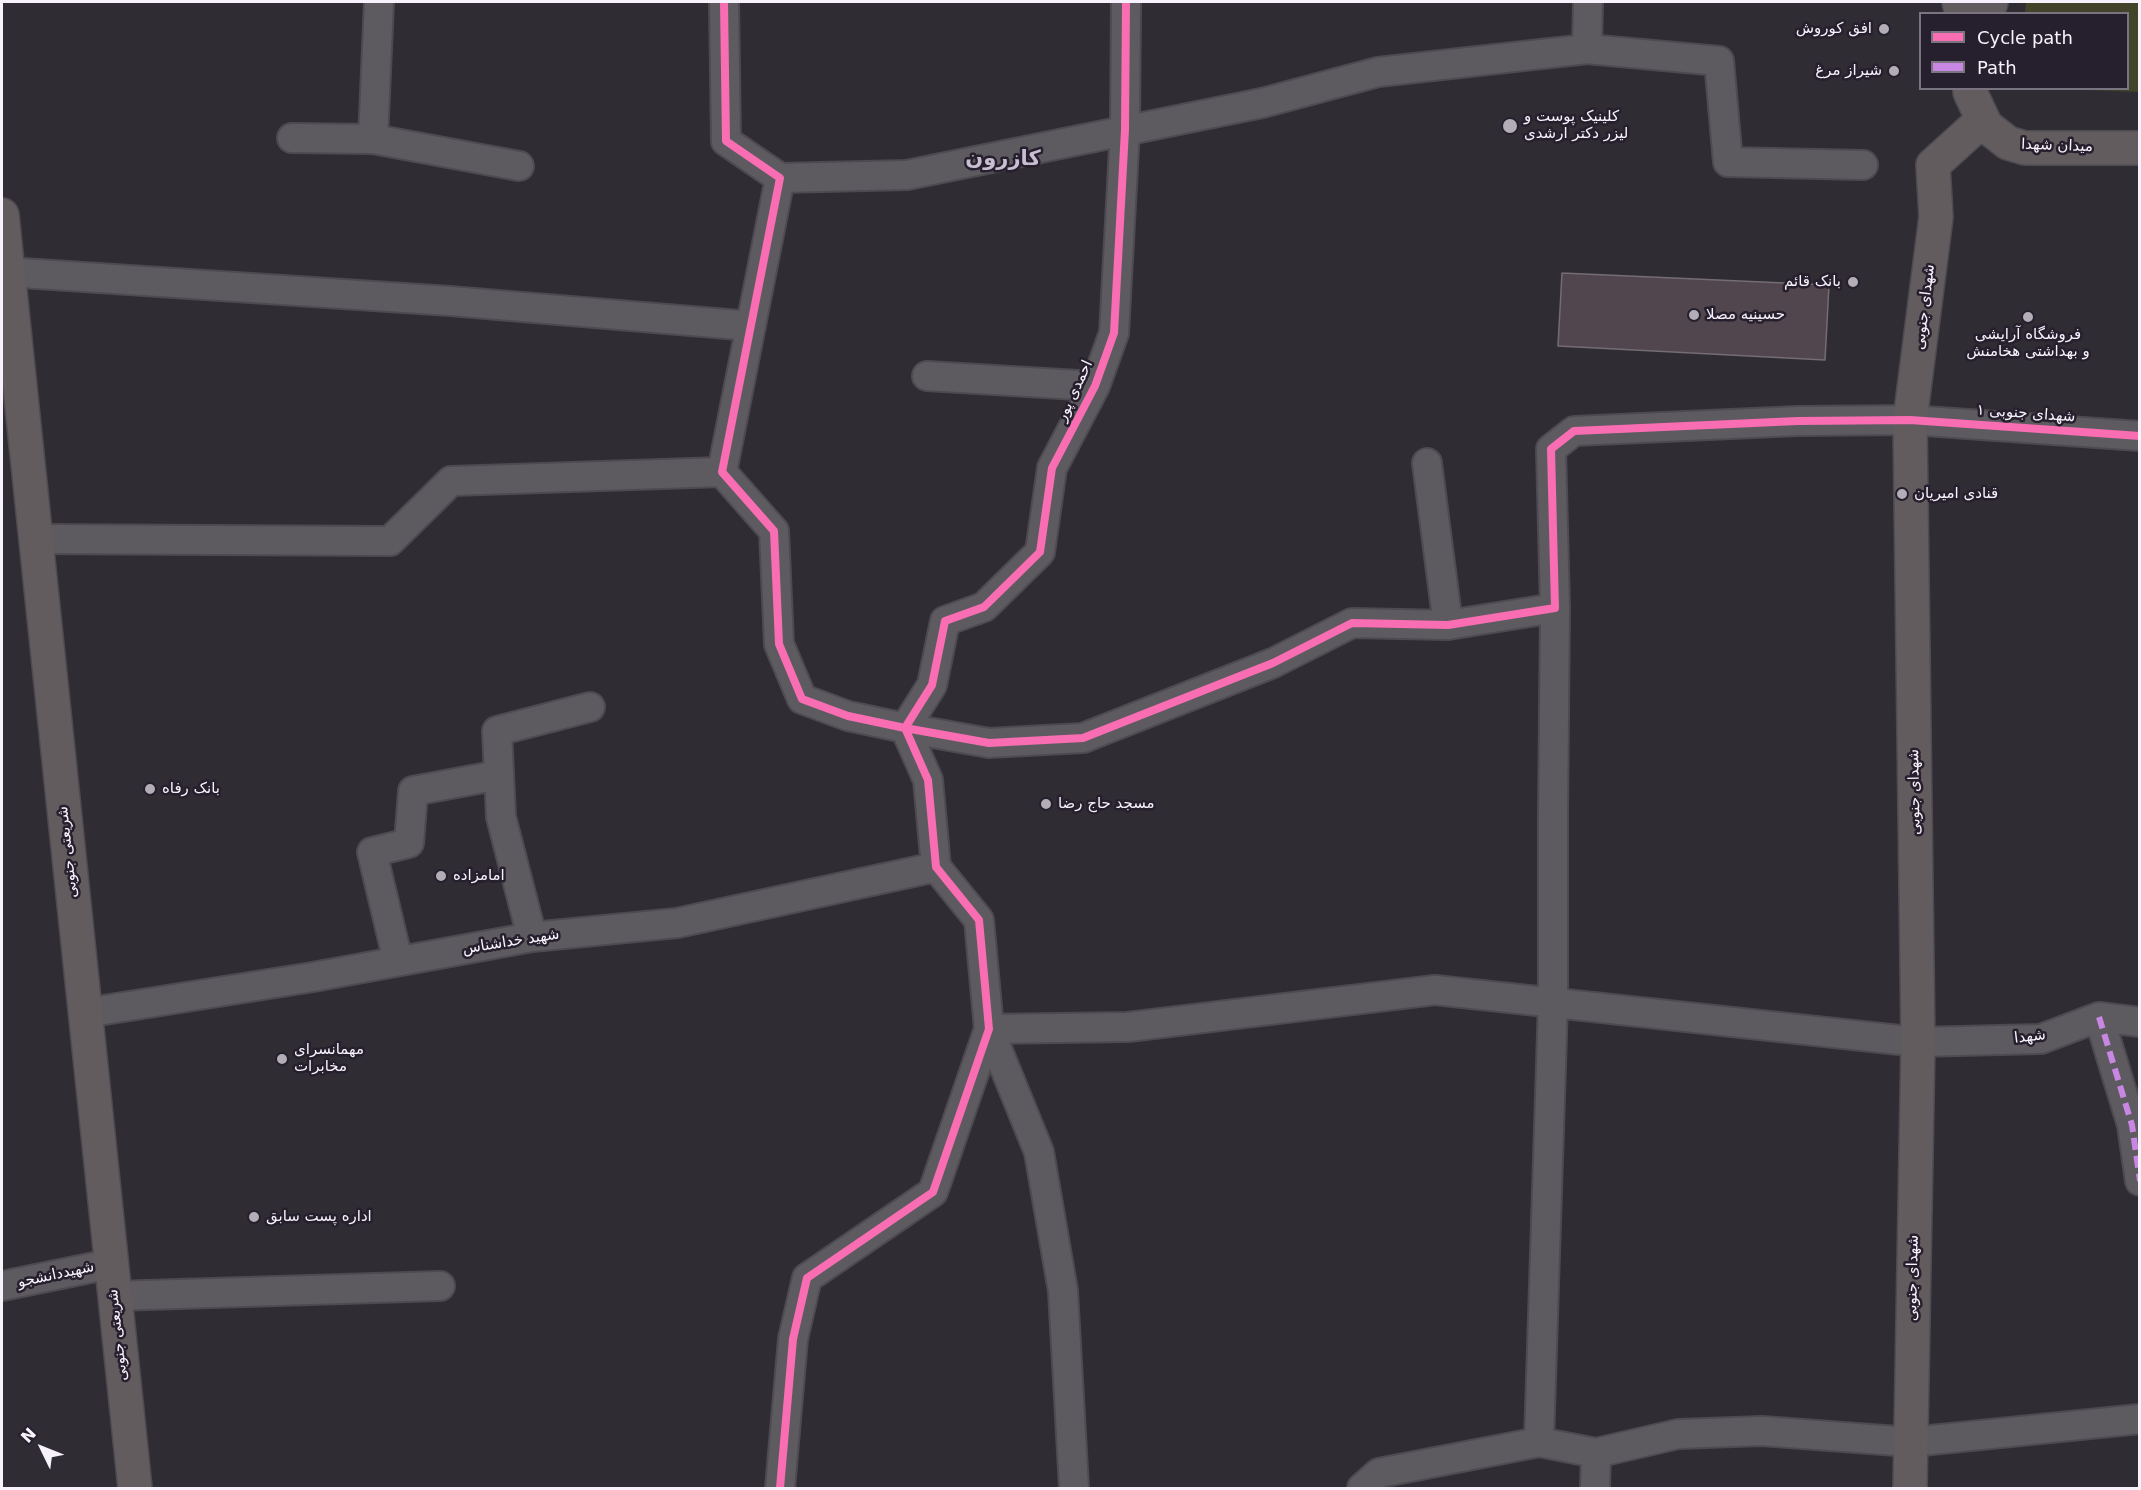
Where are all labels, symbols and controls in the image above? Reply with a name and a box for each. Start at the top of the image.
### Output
legend [1919,12,2129,90]
place label: افق کوروش [1796,20,1872,38]
marker: افق کوروش [1877,22,1891,36]
text: Cycle path [1977,27,2073,48]
text: Path [1977,57,2017,78]
place label: شیراز مرغ [1815,62,1882,80]
marker: شیراز مرغ [1887,64,1901,78]
place label: کلینیک پوست و لیزر دکتر ارشدی [1524,108,1628,143]
marker: کلینیک پوست و لیزر دکتر ارشدی [1501,117,1519,135]
street label: میدان شهدا [2021,136,2093,156]
district label: کازرون [965,147,1041,173]
street label: شهدای جنوبی [1911,263,1939,351]
place label: بانک قائم [1784,273,1841,291]
marker: بانک قائم [1846,275,1860,289]
place label: حسینیه مصلا [1706,306,1785,324]
marker: حسینیه مصلا [1687,308,1701,322]
marker: فروشگاه آرایشی و بهداشتی هخامنش [2021,310,2035,324]
place label: فروشگاه آرایشی و بهداشتی هخامنش [1966,326,2090,361]
street label: احمدی پور [1053,357,1097,425]
street label: ۱ شهدای جنوبی [1976,402,2076,426]
place label: قنادی امیریان [1914,485,1998,503]
marker: قنادی امیریان [1895,487,1909,501]
street label: شهدای جنوبی [1905,749,1925,835]
place label: بانک رفاه [162,780,220,798]
marker: بانک رفاه [143,782,157,796]
place label: مسجد حاج رضا [1058,795,1155,813]
marker: مسجد حاج رضا [1039,797,1053,811]
street label: شریعتی جنوبی [54,805,82,899]
place label: امامزاده [453,867,505,885]
marker: امامزاده [434,869,448,883]
street label: شهید خداشناس [461,925,561,959]
street label: شهدا [2013,1026,2047,1048]
place label: مهمانسرای مخابرات [294,1041,364,1076]
marker: مهمانسرای مخابرات [275,1052,289,1066]
place label: اداره پست سابق [266,1208,372,1226]
marker: اداره پست سابق [247,1210,261,1224]
street label: شهدای جنوبی [1903,1235,1923,1321]
street label: شهیددانشجو [16,1258,96,1292]
street label: شریعتی جنوبی [104,1288,132,1382]
north arrow [12,1418,72,1478]
text: N [17,1424,40,1447]

